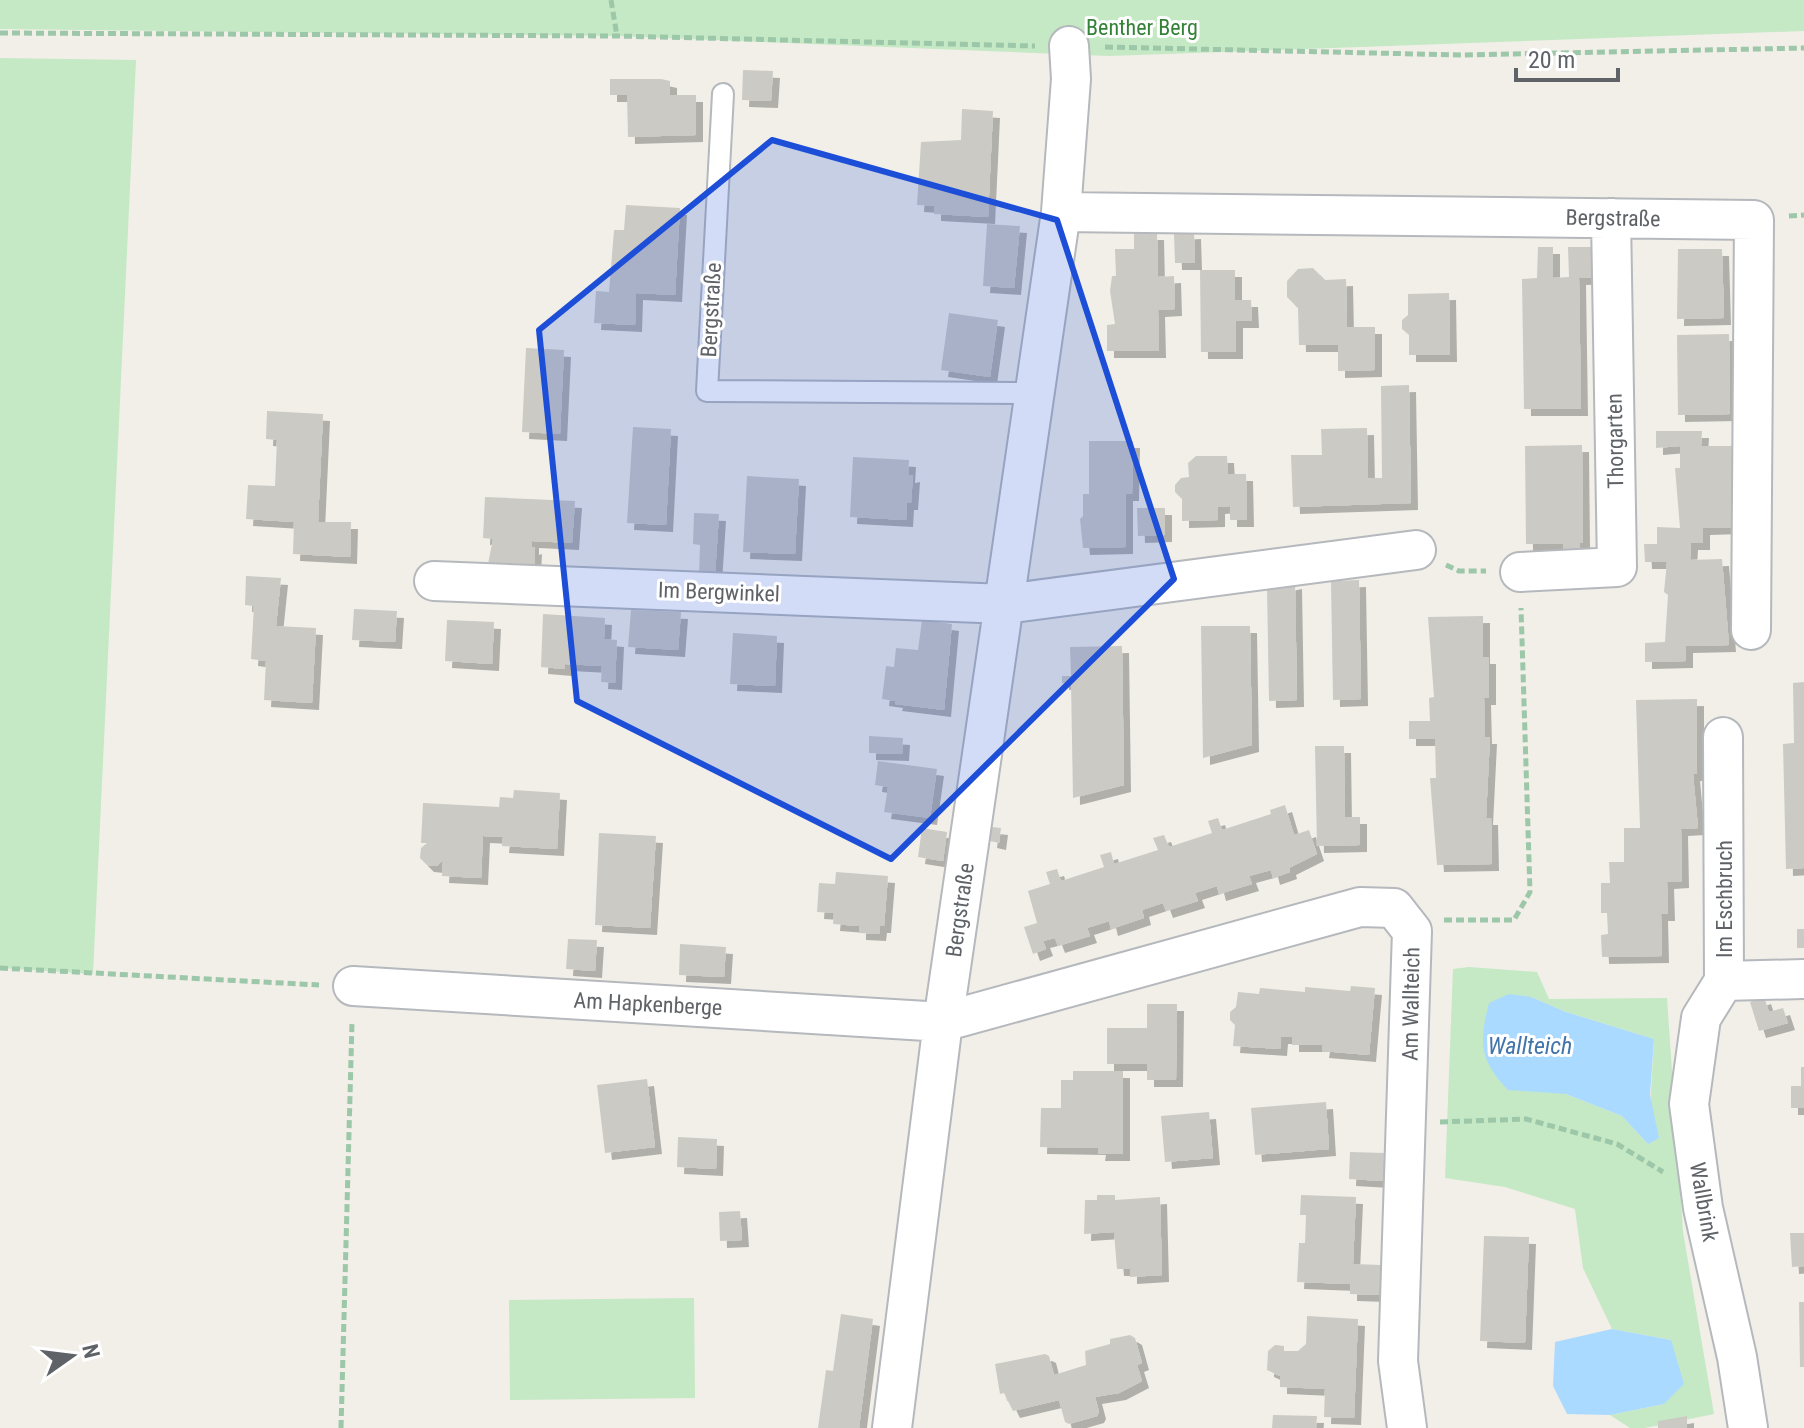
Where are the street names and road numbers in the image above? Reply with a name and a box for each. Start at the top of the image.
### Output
street label: Bergstraße [1565,205,1661,231]
street label: Bergstraße [696,262,726,358]
street label: Thorgarten [1602,393,1628,489]
street label: Im Bergwinkel [658,577,780,607]
street label: Im Eschbruch [1712,840,1737,958]
street label: Bergstraße [941,861,979,959]
street label: Am Wallteich [1398,947,1424,1061]
street label: Am Hapkenberge [573,988,723,1020]
street label: Wallbrink [1685,1160,1723,1244]

